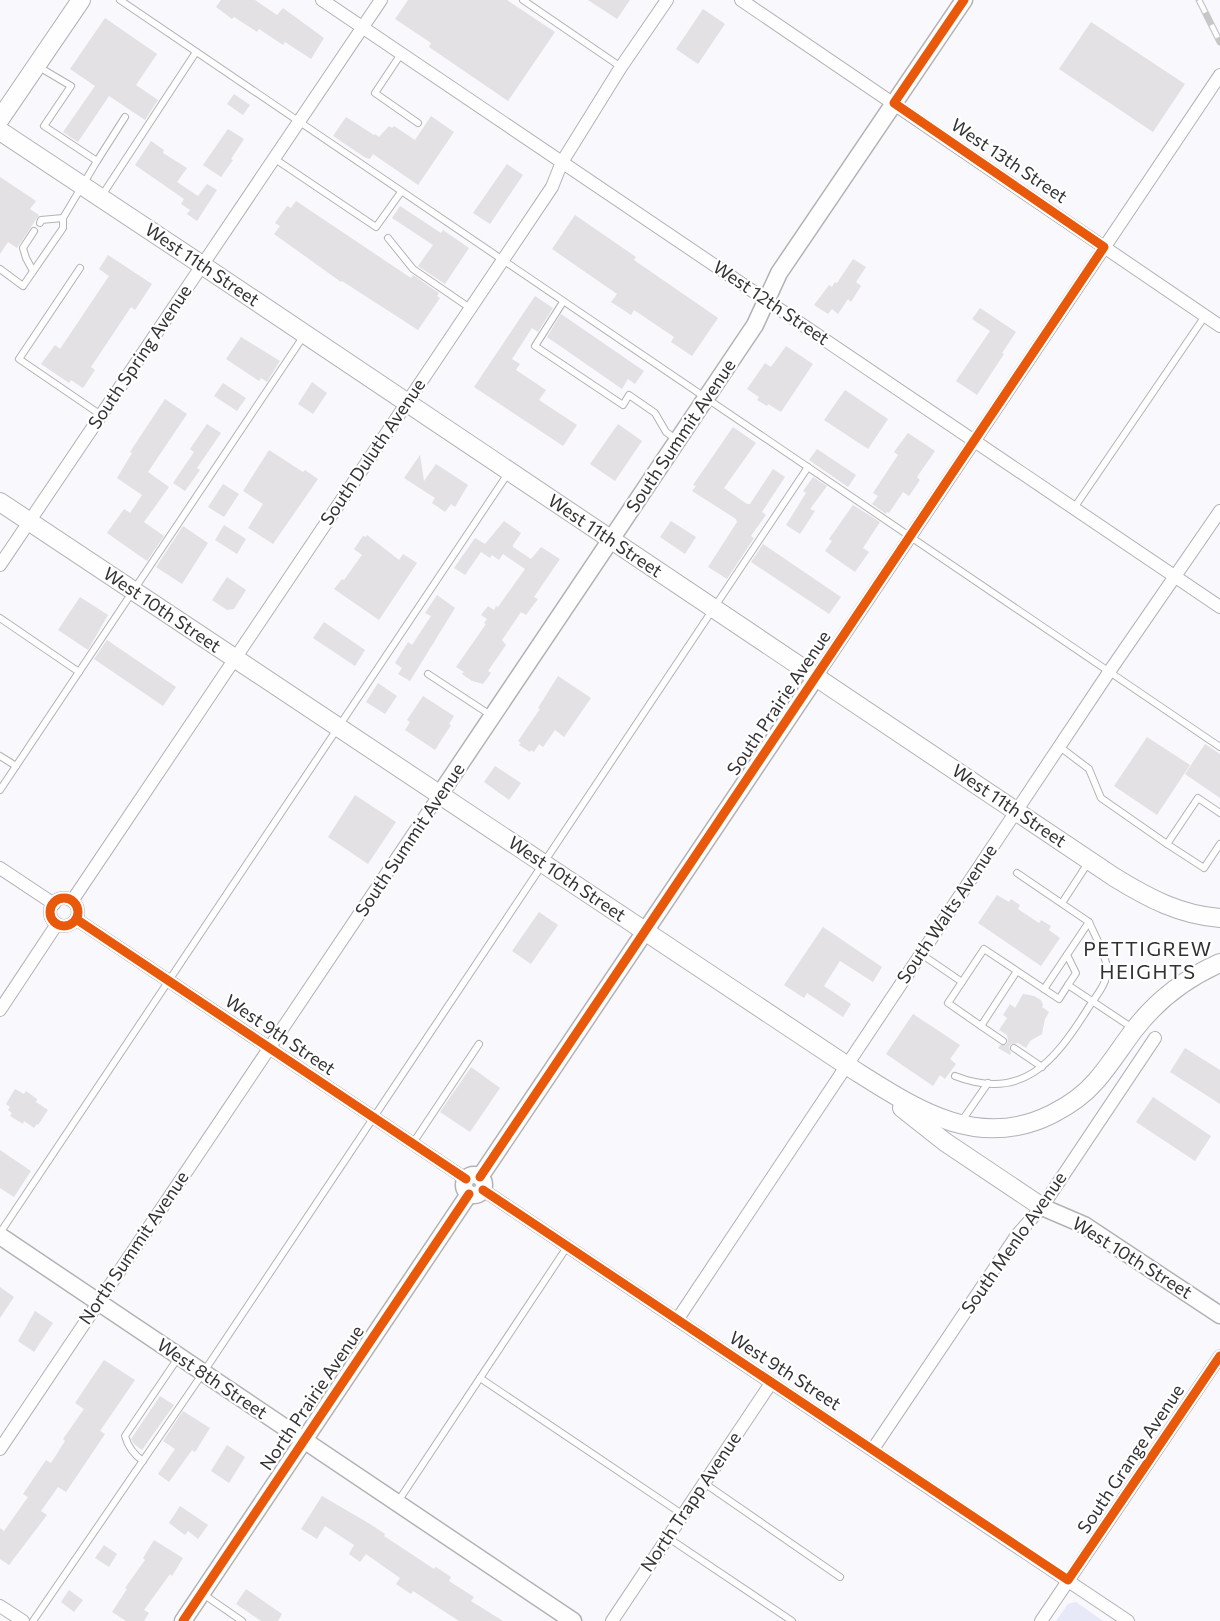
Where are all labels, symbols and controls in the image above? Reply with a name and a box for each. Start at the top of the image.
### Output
street label: West 13th Street [947,113,1072,207]
street label: West 11th Street [141,218,264,310]
street label: West 12th Street [709,255,834,349]
street label: South Spring Avenue [83,280,196,433]
street label: South Summit Avenue [621,355,740,516]
street label: South Duluth Avenue [315,374,429,529]
street label: West 11th Street [544,489,667,581]
street label: West 10th Street [100,562,226,657]
street label: South Prairie Avenue [722,626,835,779]
street label: South Summit Avenue [350,759,469,920]
street label: West 11th Street [948,759,1071,851]
street label: West 10th Street [505,831,631,926]
street label: South Walts Avenue [891,840,1001,987]
district label: PETTIGREW HEIGHTS [1083,936,1213,983]
street label: West 9th Street [221,989,340,1079]
street label: North Summit Avenue [74,1167,193,1328]
street label: South Menlo Avenue [956,1167,1070,1318]
street label: West 10th Street [1069,1212,1196,1303]
street label: North Prairie Avenue [255,1321,368,1474]
street label: West 9th Street [726,1326,845,1414]
street label: West 8th Street [153,1333,272,1423]
street label: South Grange Avenue [1072,1380,1188,1537]
street label: North Trapp Avenue [635,1427,745,1576]

